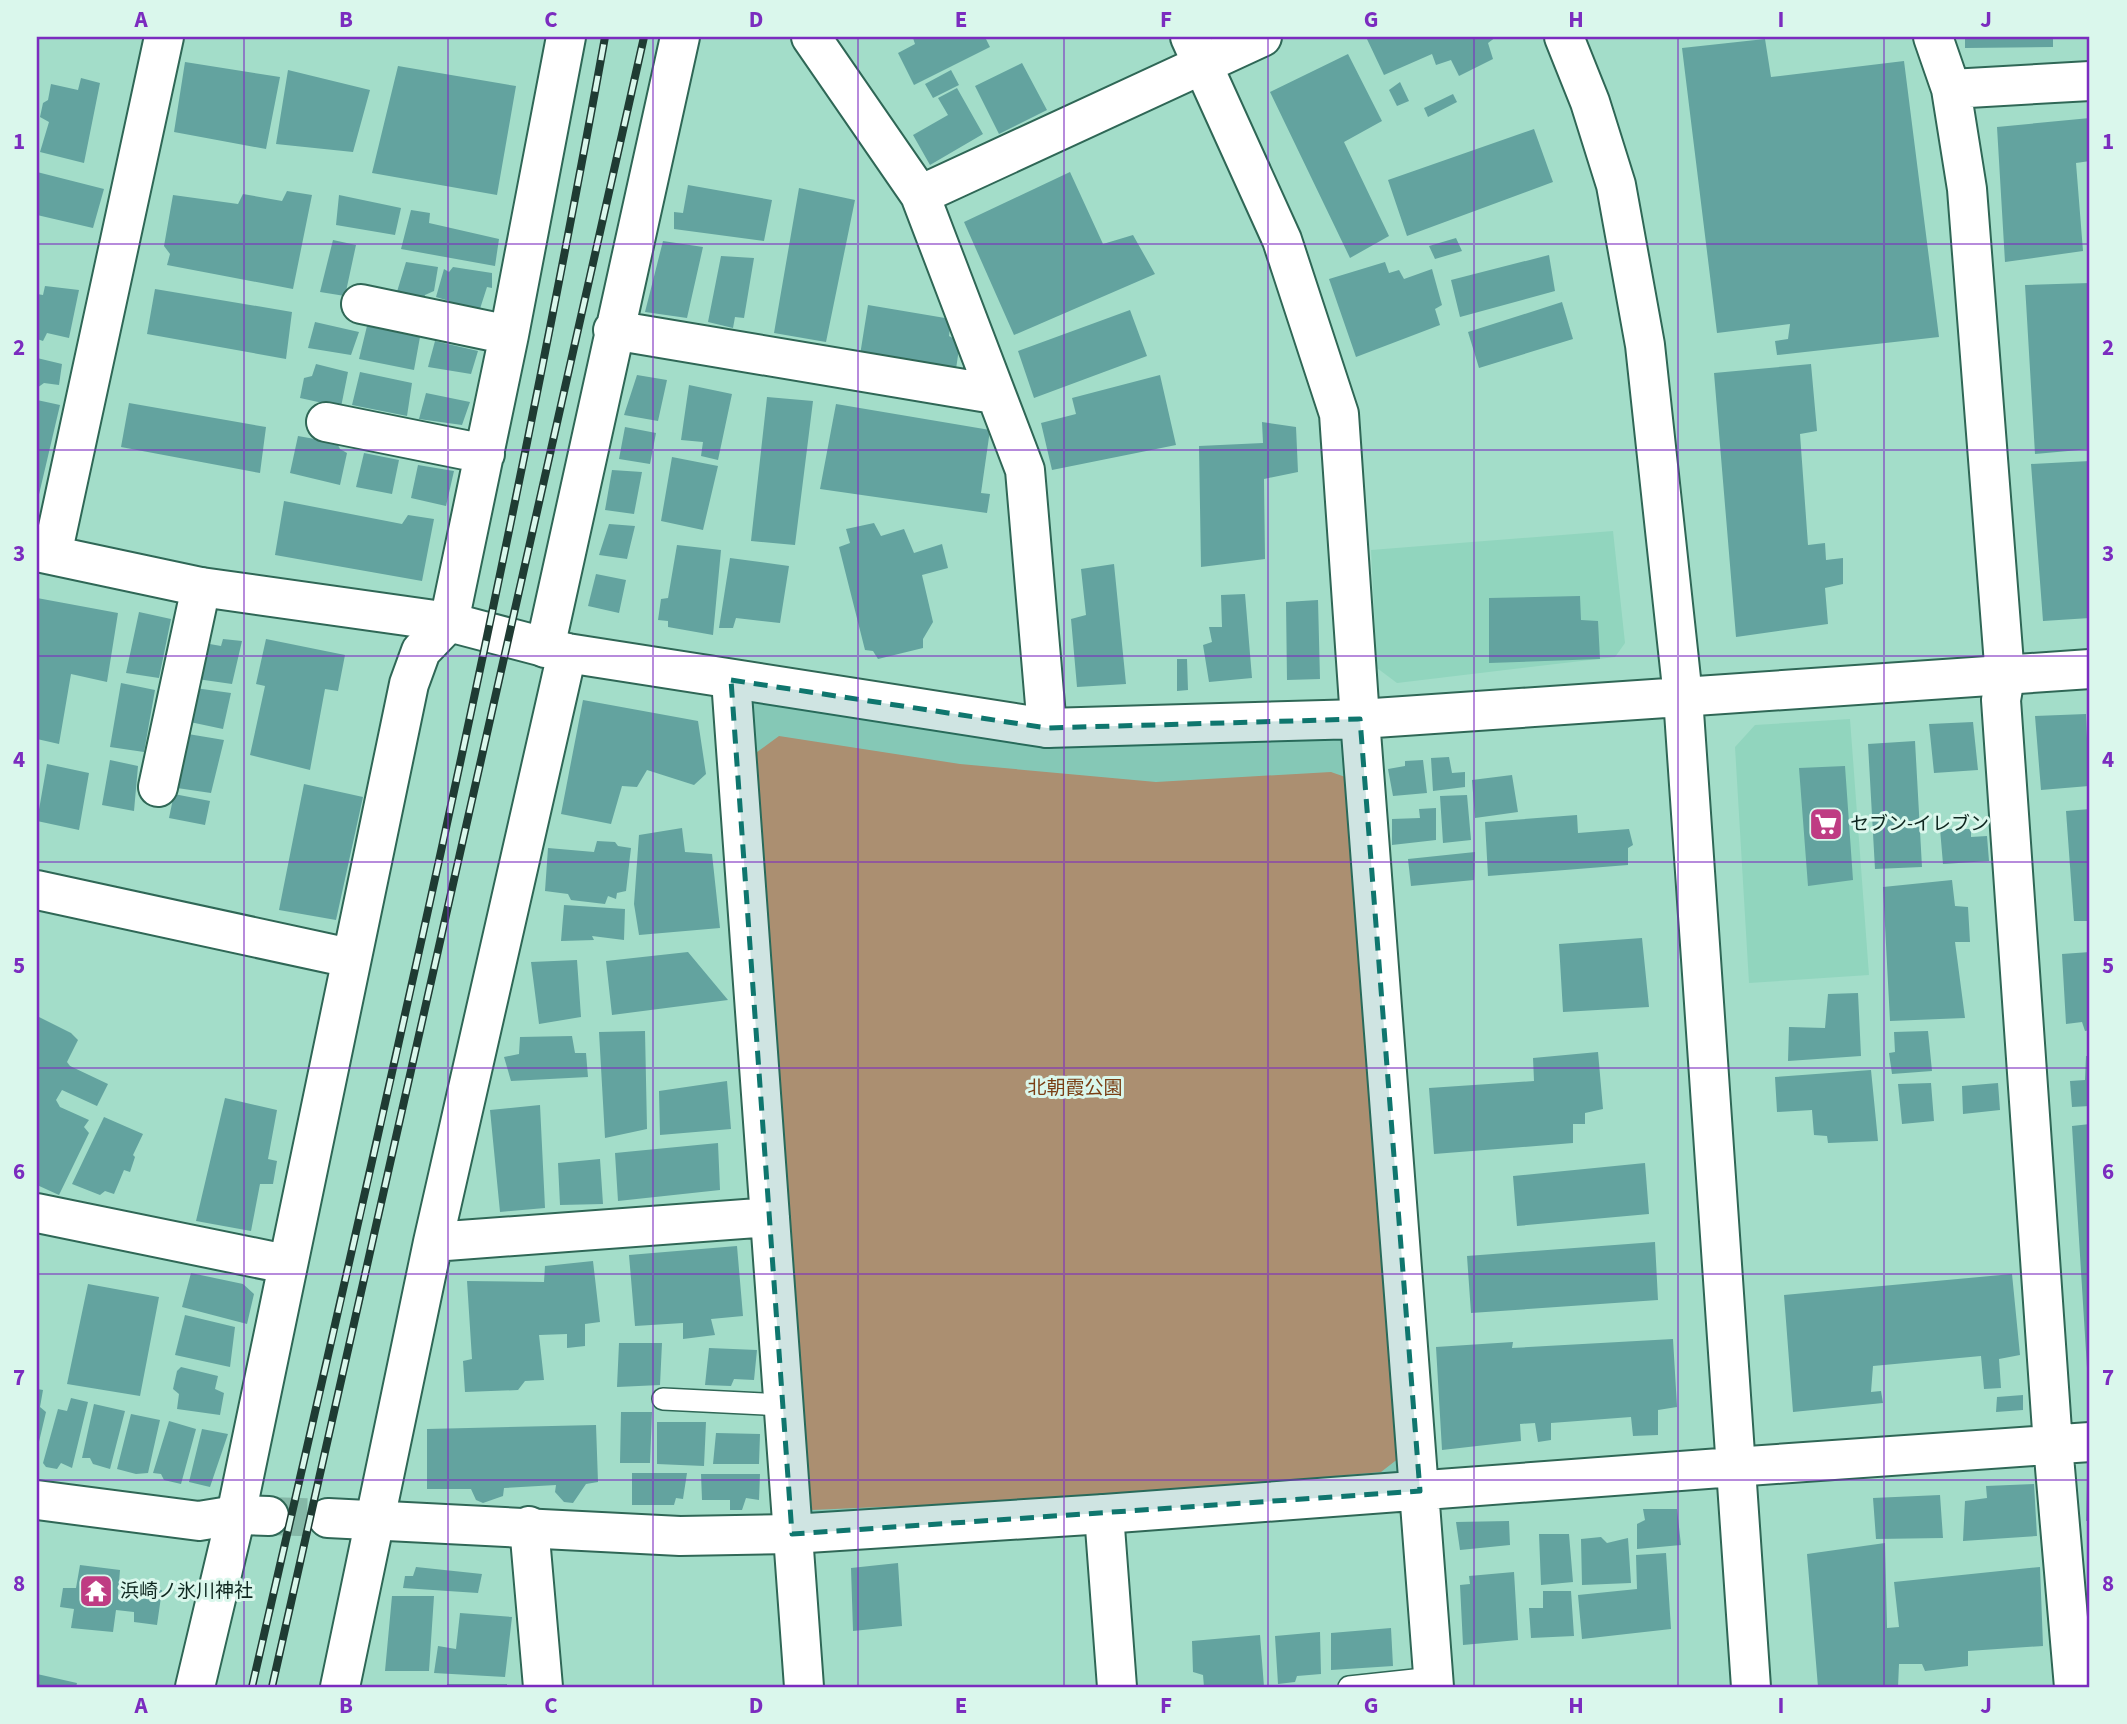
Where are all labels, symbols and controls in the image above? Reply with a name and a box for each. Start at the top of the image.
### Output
text: A [133,3,148,36]
text: B [339,3,353,36]
text: C [544,3,558,36]
text: D [749,3,763,36]
text: E [955,3,967,36]
text: F [1160,3,1172,36]
text: G [1364,3,1378,36]
text: H [1568,3,1584,36]
text: I [1778,3,1784,36]
text: J [1980,3,1992,36]
text: 1 [13,125,25,158]
text: 1 [2102,125,2114,158]
text: 2 [13,331,25,364]
text: 2 [2102,331,2114,364]
text: 3 [13,537,25,570]
text: 3 [2102,537,2114,570]
text: 4 [13,743,25,776]
text: 4 [2102,743,2114,776]
supermarket icon: セブン-イレブン [1807,805,1845,843]
place label: セブン-イレブン [1850,811,1989,838]
text: 5 [13,949,25,982]
text: 5 [2102,949,2114,982]
park label: 北朝霞公園 [1027,1075,1123,1102]
text: 6 [13,1155,25,1188]
text: 6 [2102,1155,2114,1188]
text: 7 [13,1361,25,1394]
text: 7 [2102,1361,2114,1394]
text: 8 [13,1567,25,1600]
text: 8 [2102,1567,2114,1600]
temple icon: 浜崎ノ氷川神社 [77,1572,115,1610]
place label: 浜崎ノ氷川神社 [120,1578,253,1605]
text: A [133,1689,148,1722]
text: B [339,1689,353,1722]
text: C [544,1689,558,1722]
text: D [749,1689,763,1722]
text: E [955,1689,967,1722]
text: F [1160,1689,1172,1722]
text: G [1364,1689,1378,1722]
text: H [1568,1689,1584,1722]
text: I [1778,1689,1784,1722]
text: J [1980,1689,1992,1722]

